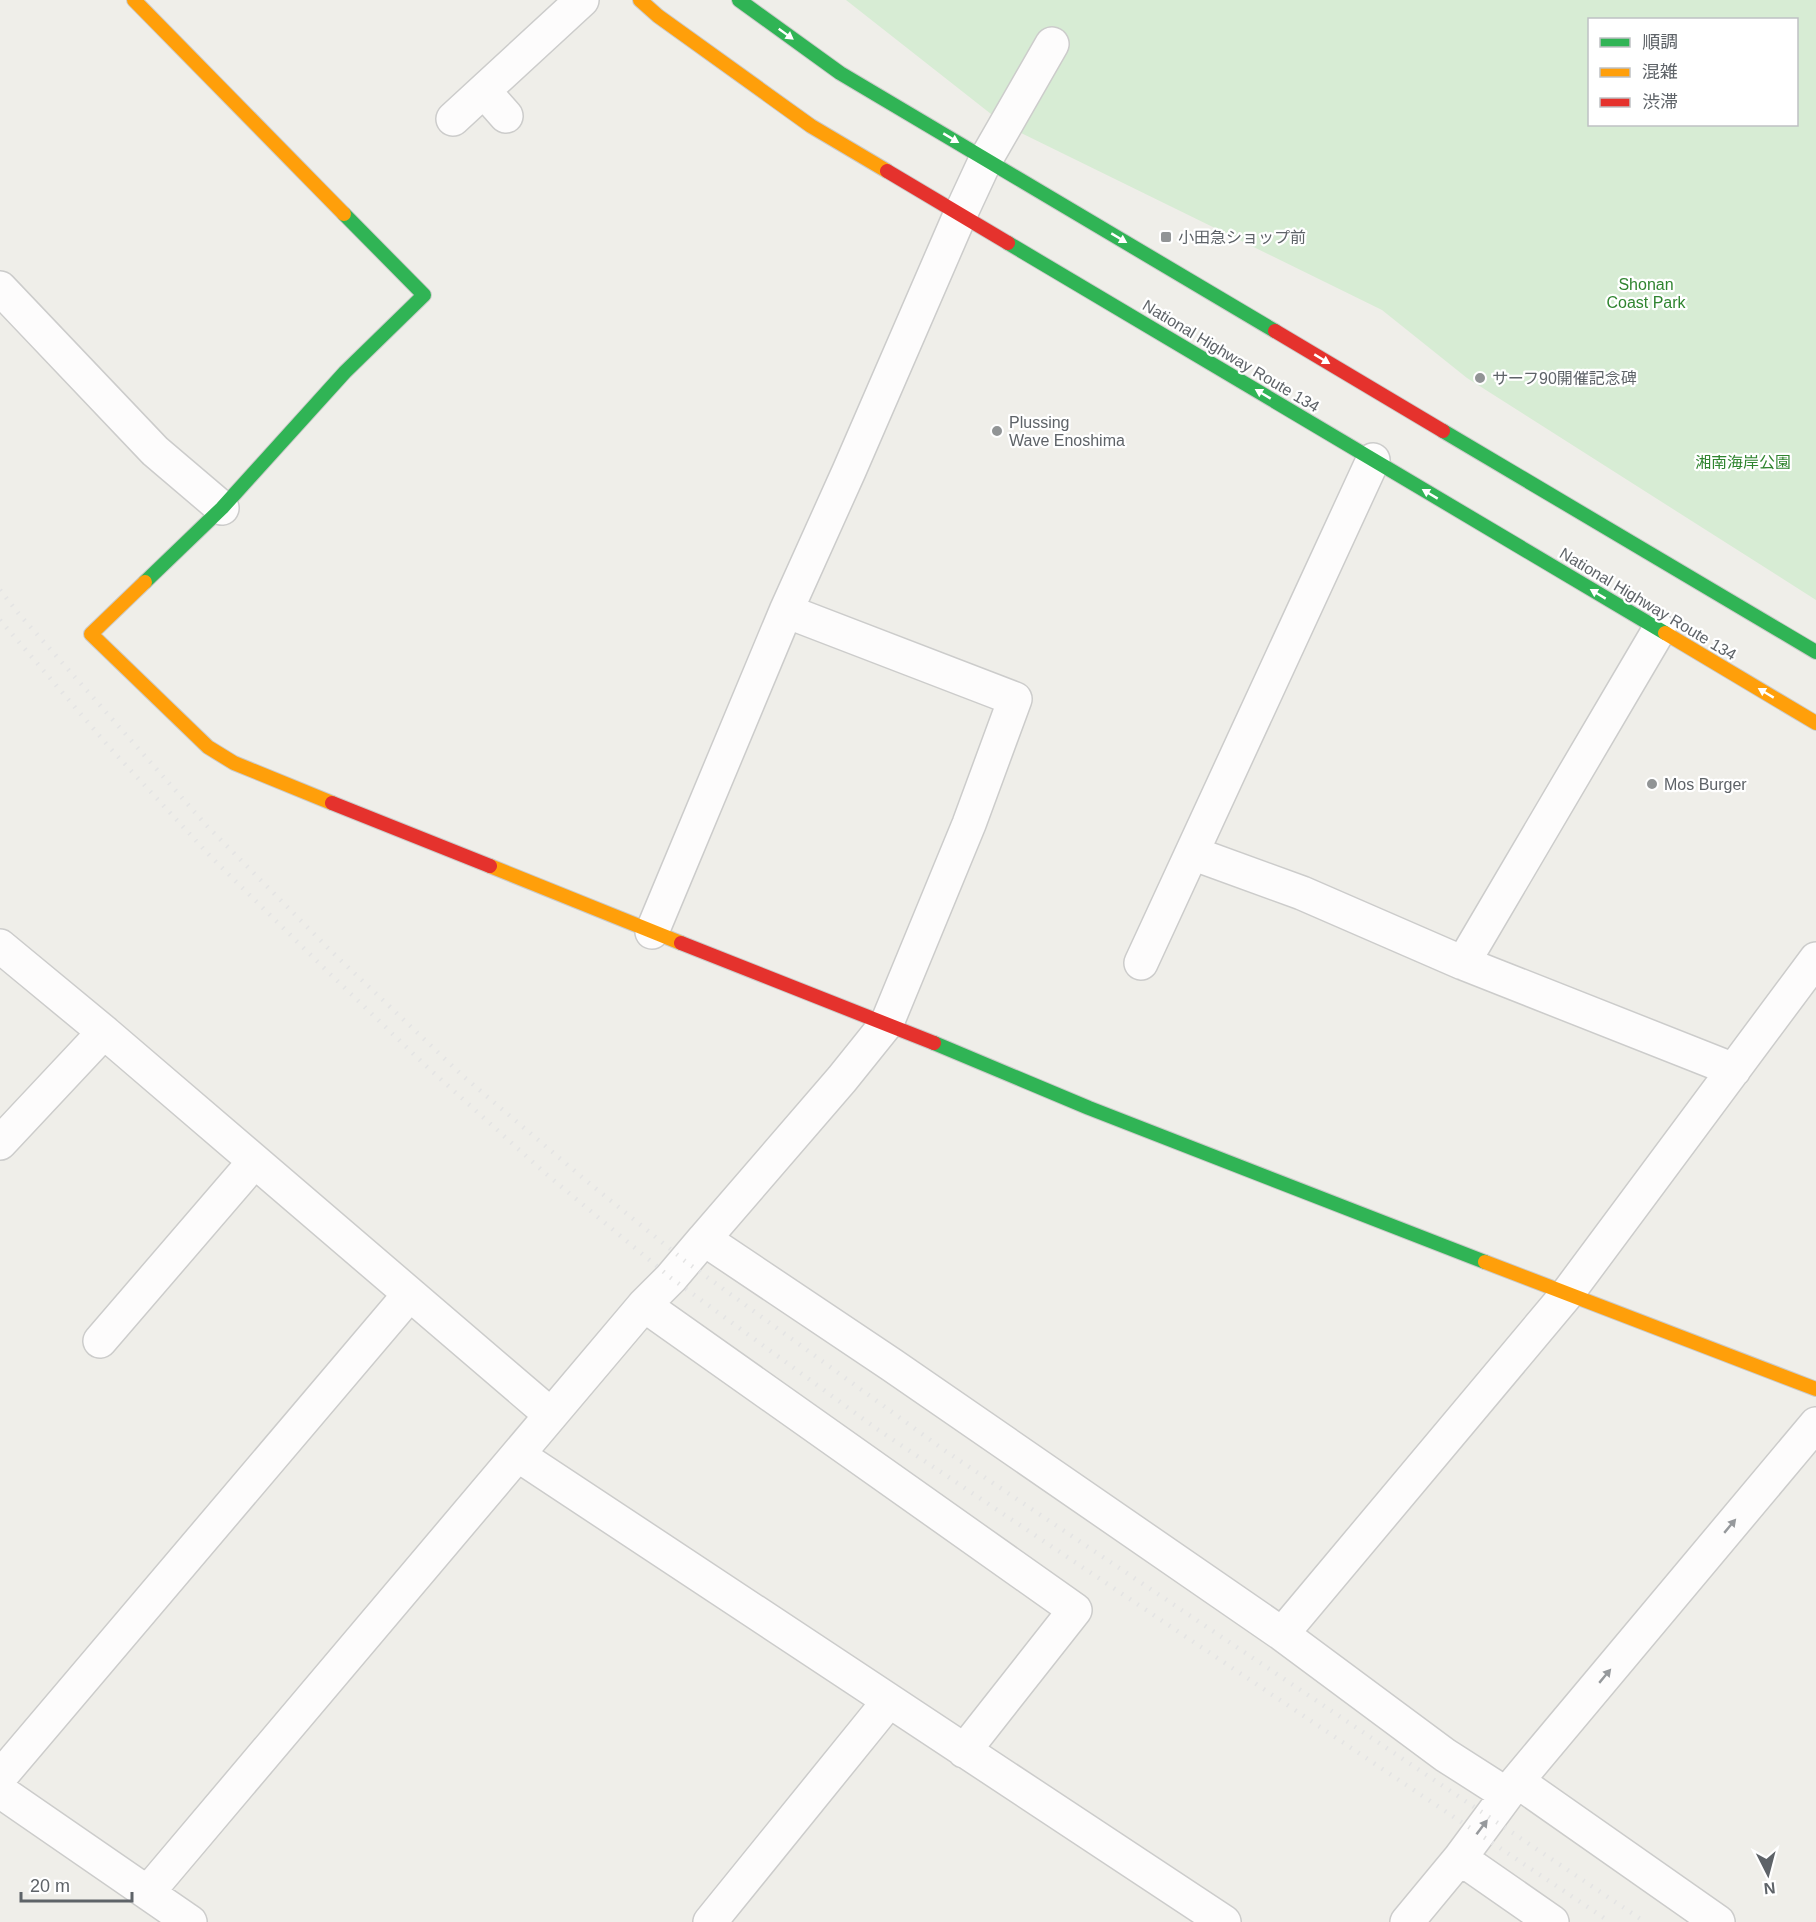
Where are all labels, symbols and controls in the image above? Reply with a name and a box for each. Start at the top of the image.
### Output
legend [1588,18,1798,126]
one-way arrow [778,28,794,40]
text: 順調 [1642,32,1678,52]
text: 混雑 [1642,62,1678,82]
text: 渋滞 [1642,92,1678,112]
one-way arrow [943,133,959,144]
place label: 小田急ショップ前 [1178,229,1306,246]
marker: 小田急ショップ前 [1159,230,1173,244]
one-way arrow [1111,233,1128,243]
park label: Shonan Coast Park [1606,276,1687,311]
street label: National Highway Route 134 [1140,296,1322,416]
one-way arrow [1314,354,1331,364]
place label: サーフ90開催記念碑 [1492,370,1637,387]
marker: サーフ90開催記念碑 [1473,371,1487,385]
one-way arrow [1255,389,1271,400]
place label: Plussing Wave Enoshima [1009,414,1125,449]
marker: Plussing Wave Enoshima [990,424,1004,438]
park label: 湘南海岸公園 [1695,454,1791,471]
one-way arrow [1421,489,1438,499]
street label: National Highway Route 134 [1557,544,1739,664]
one-way arrow [1590,588,1606,599]
one-way arrow [1758,688,1774,699]
place label: Mos Burger [1664,776,1747,793]
marker: Mos Burger [1645,777,1659,791]
one-way arrow [1724,1518,1737,1534]
one-way arrow [1598,1669,1611,1684]
one-way arrow [1476,1819,1488,1835]
north arrow [1738,1844,1798,1904]
scale bar [21,1865,132,1903]
text: 20 m [30,1876,70,1896]
text: N [1763,1879,1776,1897]

